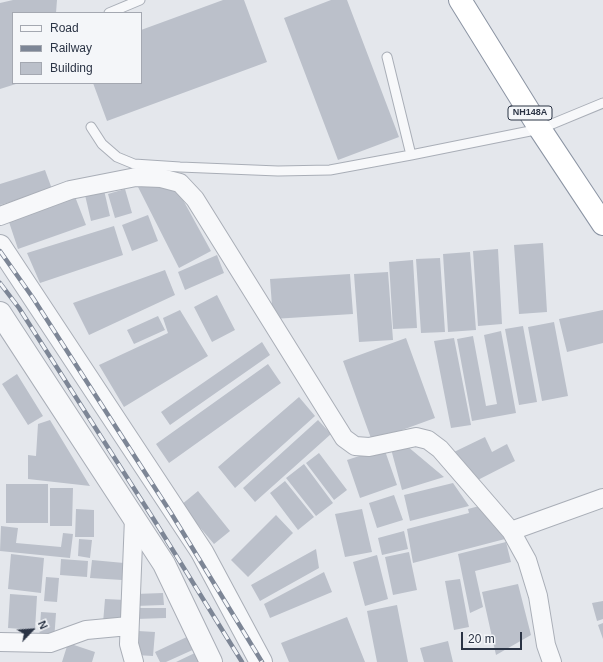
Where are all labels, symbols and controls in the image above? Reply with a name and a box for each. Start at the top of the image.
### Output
legend [12,12,142,84]
text: Road [50,21,79,35]
text: Railway [50,41,92,55]
text: Building [50,61,93,75]
road number: NH148A [508,106,552,120]
north arrow [12,610,52,650]
text: N [36,619,50,631]
scale bar [463,624,524,650]
text: 20 m [468,632,495,646]

